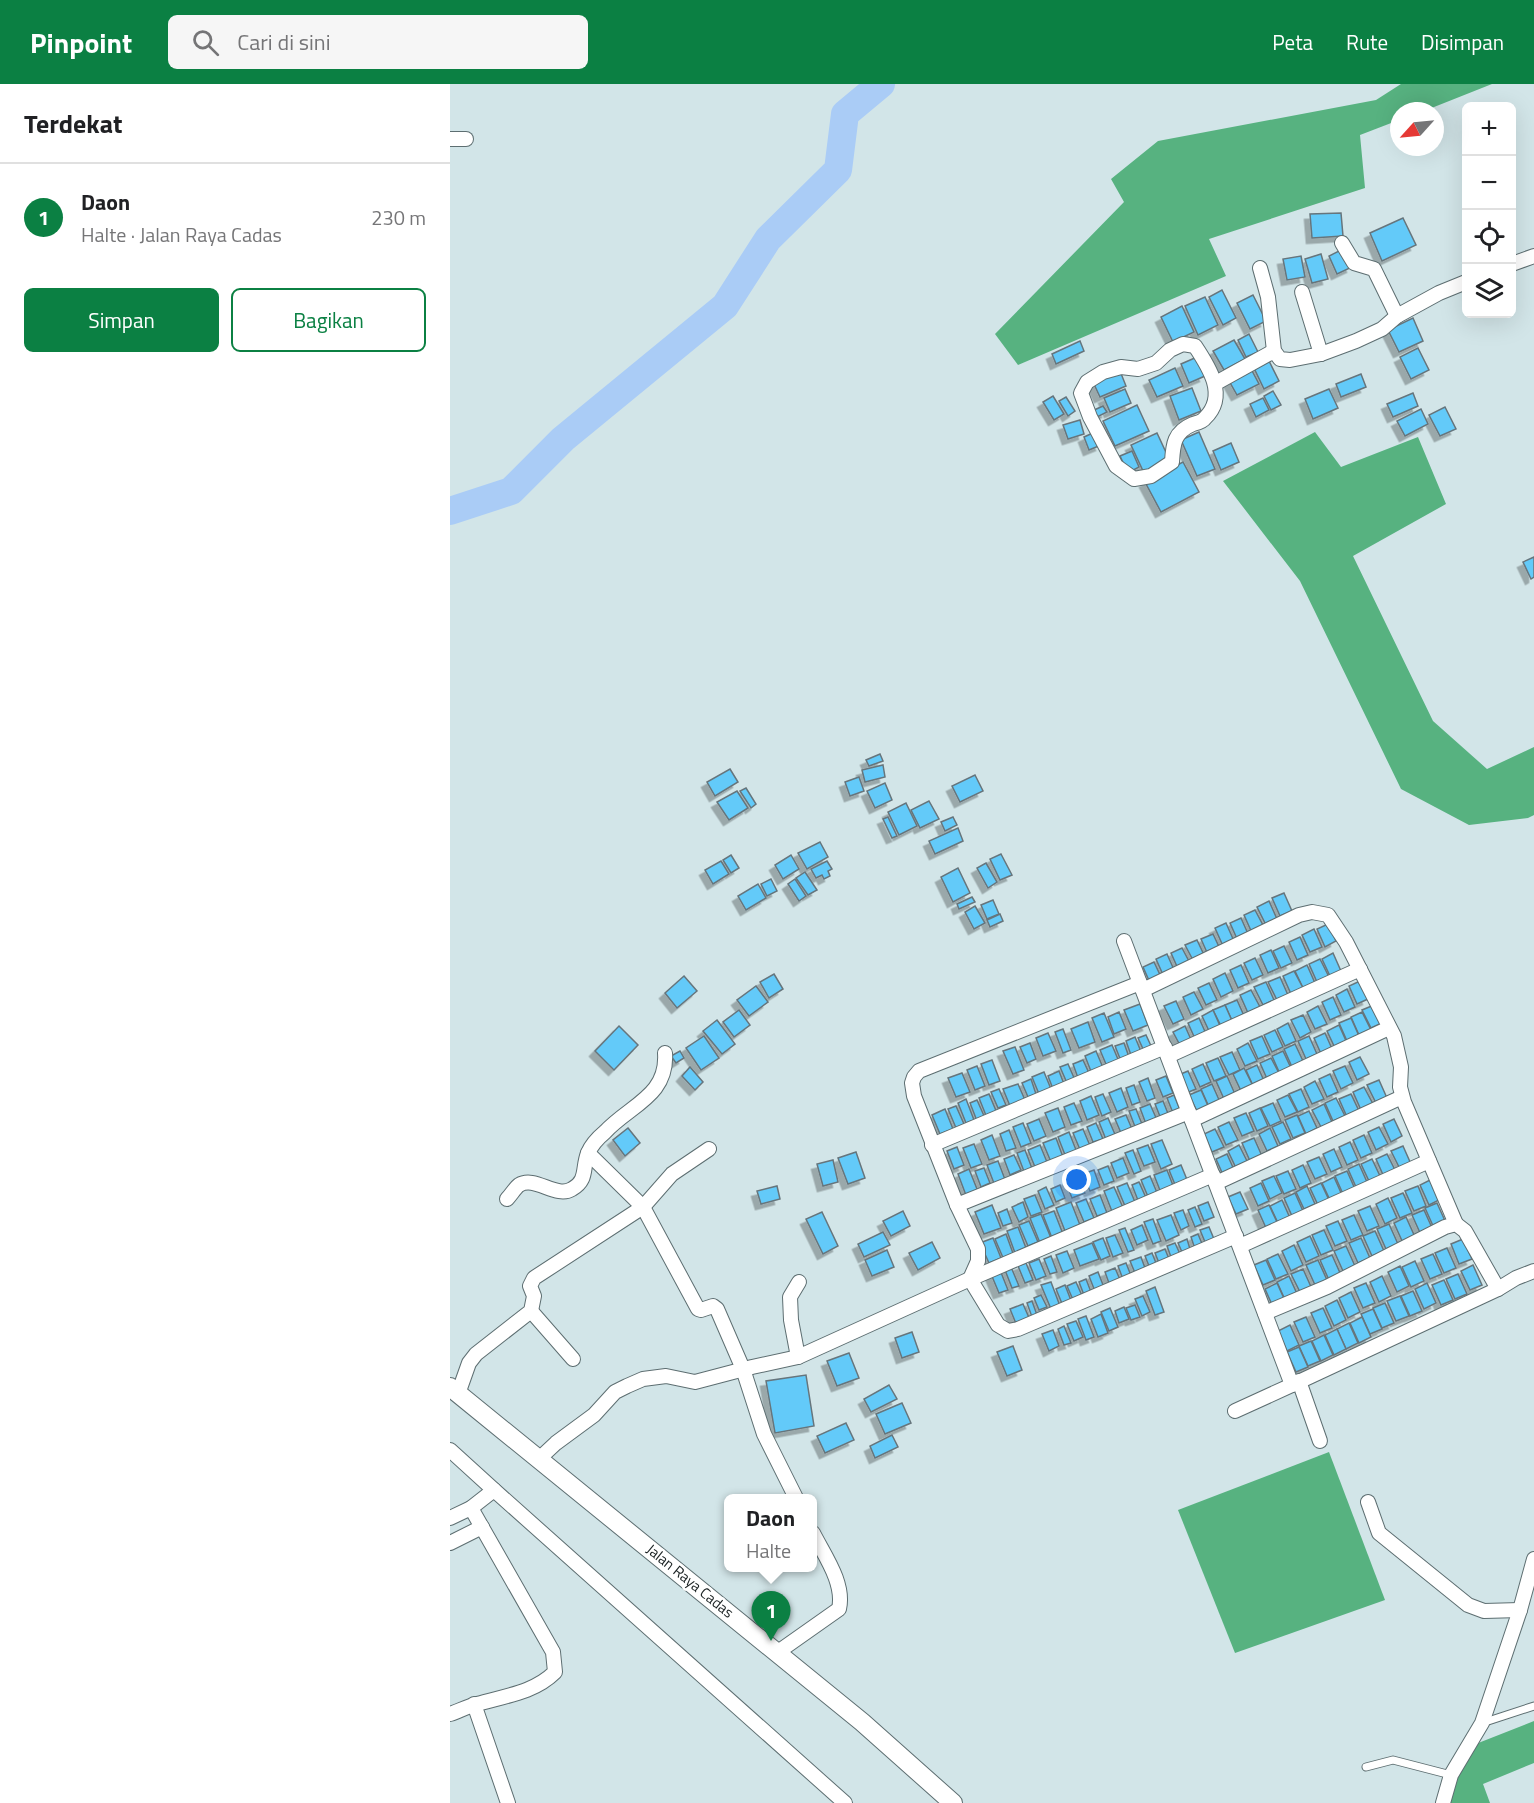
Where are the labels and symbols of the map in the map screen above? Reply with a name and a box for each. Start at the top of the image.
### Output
north arrow [1390,102,1444,156]
your location [1062,1165,1091,1194]
street label: Jalan Raya Cadas [642,1538,739,1623]
pin: 1 [752,1592,790,1641]

